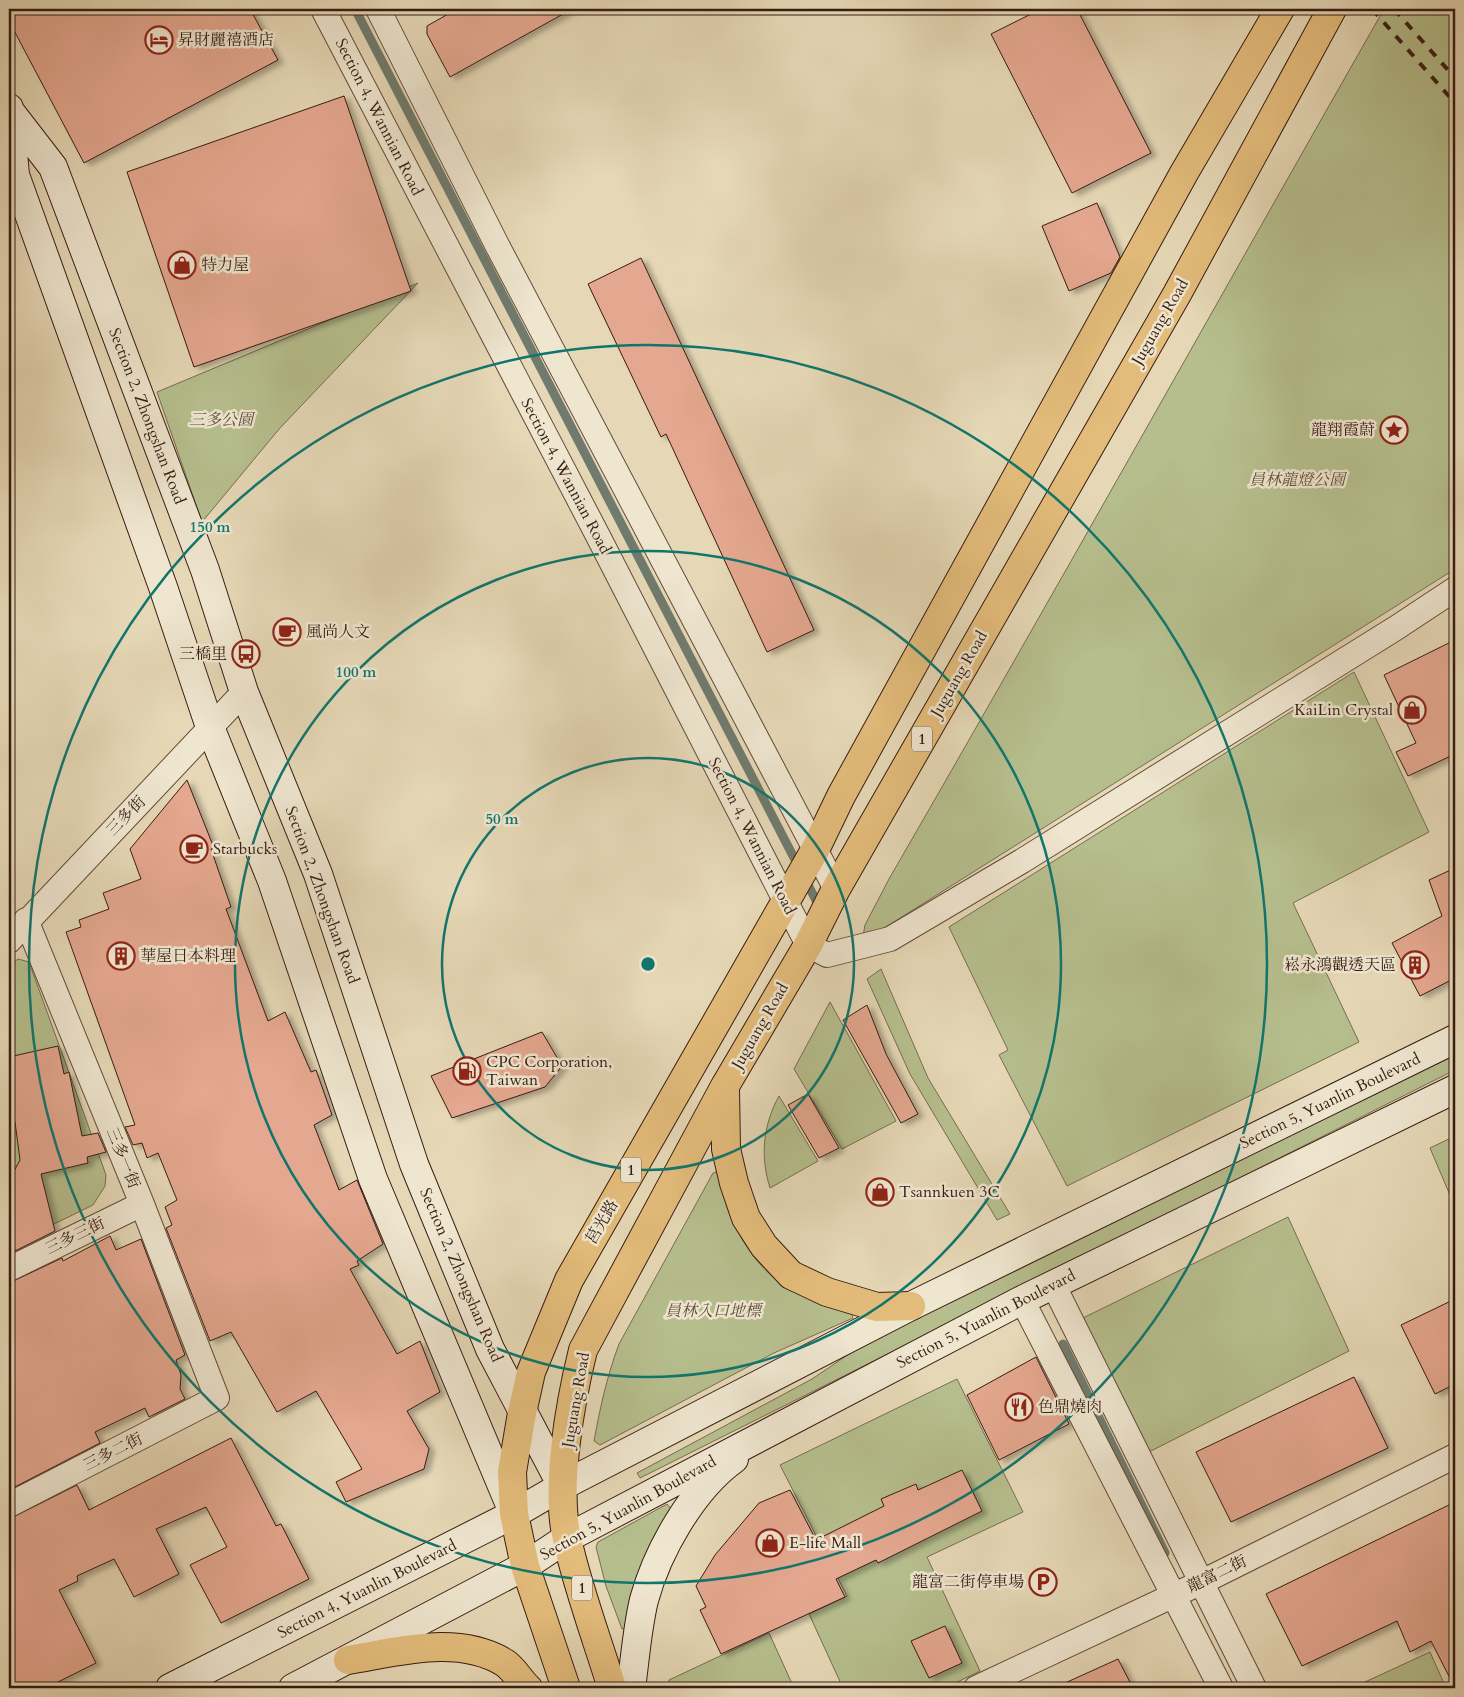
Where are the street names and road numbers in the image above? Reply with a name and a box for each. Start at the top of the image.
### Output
street label: Section 4, Wannian Road [330,35,428,200]
street label: Juguang Road [1125,274,1194,371]
street label: Section 2, Zhongshan Road [103,325,191,508]
street label: Section 4, Wannian Road [516,394,617,558]
street label: Juguang Road [924,626,993,723]
road number: 1 [912,726,932,752]
street label: Section 4, Wannian Road [703,754,801,919]
street label: 三多街 [101,791,151,841]
street label: Section 2, Zhongshan Road [280,803,365,987]
street label: Juguang Road [725,978,794,1075]
street label: Section 5, Yuanlin Boulevard [1236,1047,1424,1154]
street label: 三多一街 [101,1124,145,1192]
road number: 1 [621,1158,641,1182]
street label: Section 2, Zhongshan Road [414,1185,508,1366]
street label: 莒光路 [580,1196,624,1248]
street label: 三多三街 [41,1212,109,1260]
street label: Section 5, Yuanlin Boulevard [893,1264,1080,1374]
street label: Juguang Road [556,1350,595,1451]
street label: 三多二街 [79,1428,147,1476]
street label: Section 5, Yuanlin Boulevard [536,1450,721,1566]
street label: Section 4, Yuanlin Boulevard [274,1534,461,1644]
street label: 龍富二街 [1183,1550,1251,1598]
road number: 1 [572,1576,592,1600]

